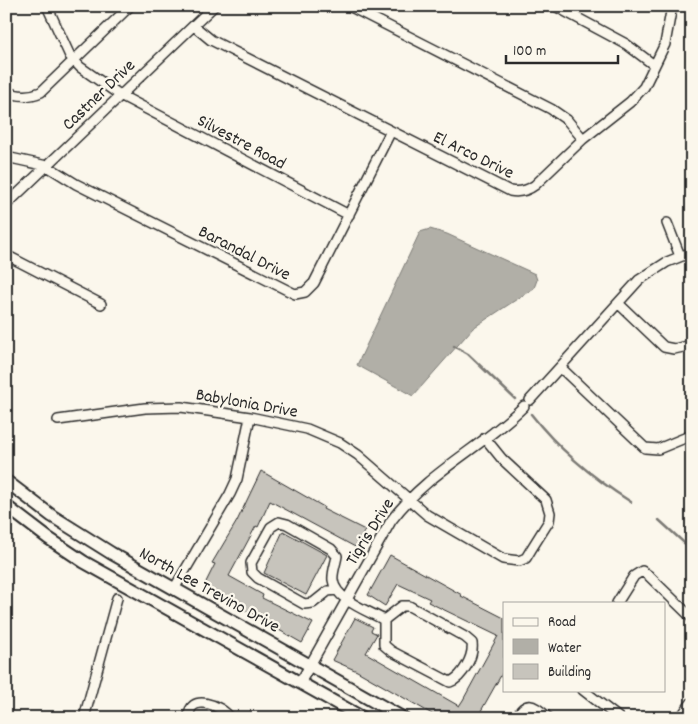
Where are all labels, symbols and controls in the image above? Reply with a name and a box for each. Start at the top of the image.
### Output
scale bar [506,32,618,64]
text: 100 m [513,41,546,63]
street label: Castner Drive [58,54,142,137]
street label: Silvestre Road [192,109,290,177]
street label: El Arco Drive [428,126,518,187]
street label: Barandal Drive [193,220,294,288]
street label: Babylonia Drive [194,383,300,426]
street label: Tigris Drive [341,494,402,571]
street label: North Lee Trevino Drive [134,542,284,640]
legend [503,602,666,692]
text: Road [548,612,576,634]
text: Water [548,638,582,660]
text: Building [548,662,591,684]

